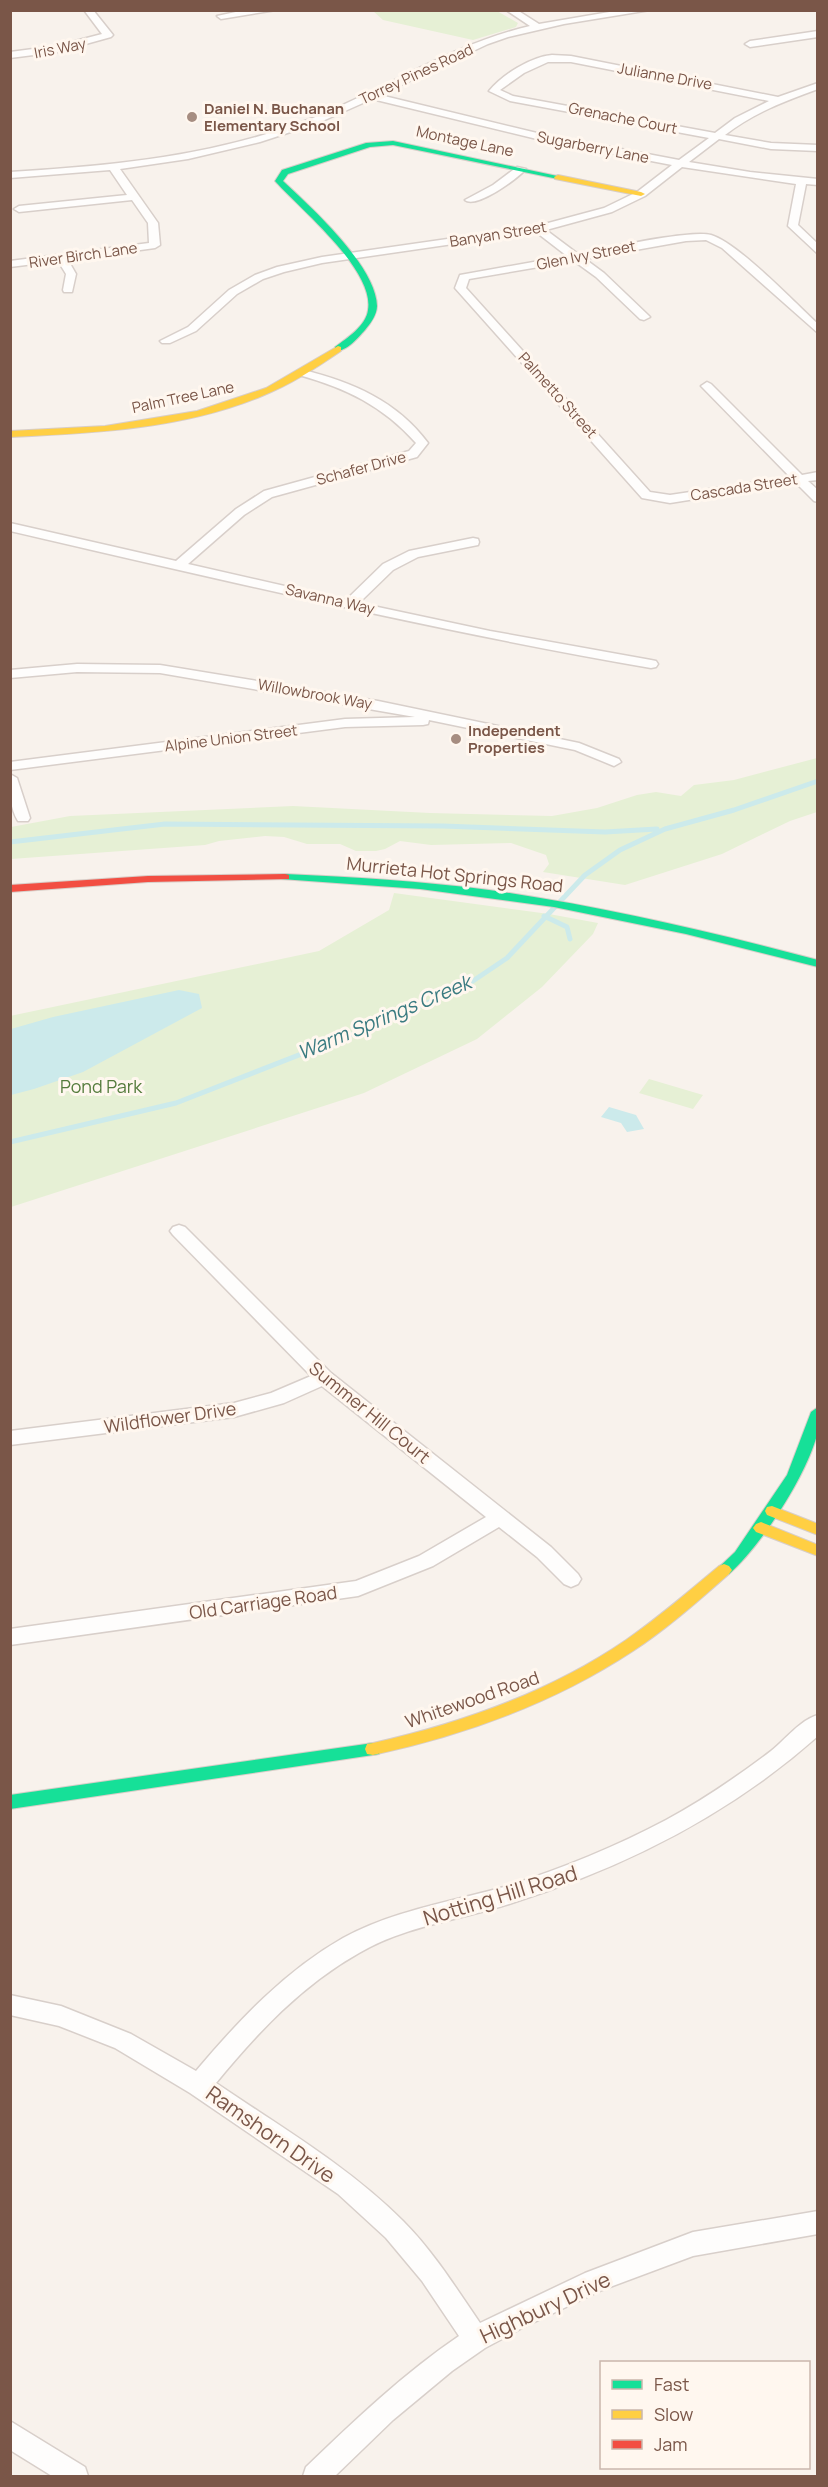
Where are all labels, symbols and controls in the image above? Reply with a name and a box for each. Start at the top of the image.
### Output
street label: Iris Way [32,33,88,63]
street label: Torrey Pines Road [356,38,476,110]
street label: Julianne Drive [616,57,714,95]
street label: Grenache Court [567,97,679,139]
place label: Daniel N. Buchanan Elementary School [204,98,344,136]
marker: Daniel N. Buchanan Elementary School [185,110,199,124]
street label: Montage Lane [414,120,516,162]
street label: Sugarberry Lane [535,126,651,168]
street label: Banyan Street [448,216,548,252]
street label: Glen Ivy Street [535,235,637,275]
street label: River Birch Lane [27,237,139,273]
street label: Palmetto Street [514,347,602,443]
street label: Palm Tree Lane [130,376,236,418]
street label: Schafer Drive [314,446,408,490]
street label: Cascada Street [689,468,799,506]
street label: Savanna Way [283,579,377,619]
street label: Willowbrook Way [256,674,374,714]
street label: Alpine Union Street [163,719,299,757]
place label: Independent Properties [468,720,561,758]
marker: Independent Properties [449,732,463,746]
street label: Murrieta Hot Springs Road [346,851,564,897]
water label: Warm Springs Creek [293,967,478,1066]
park label: Pond Park [60,1074,143,1098]
street label: Summer Hill Court [304,1356,436,1468]
street label: Wildflower Drive [102,1396,238,1438]
street label: Old Carriage Road [188,1580,338,1624]
street label: Whitewood Road [402,1665,542,1733]
street label: Notting Hill Road [420,1858,580,1932]
street label: Ramshorn Drive [201,2079,341,2189]
street label: Highbury Drive [475,2265,615,2349]
legend [600,2361,810,2469]
text: Fast [654,2372,689,2396]
text: Slow [654,2402,694,2426]
text: Jam [654,2432,688,2456]

